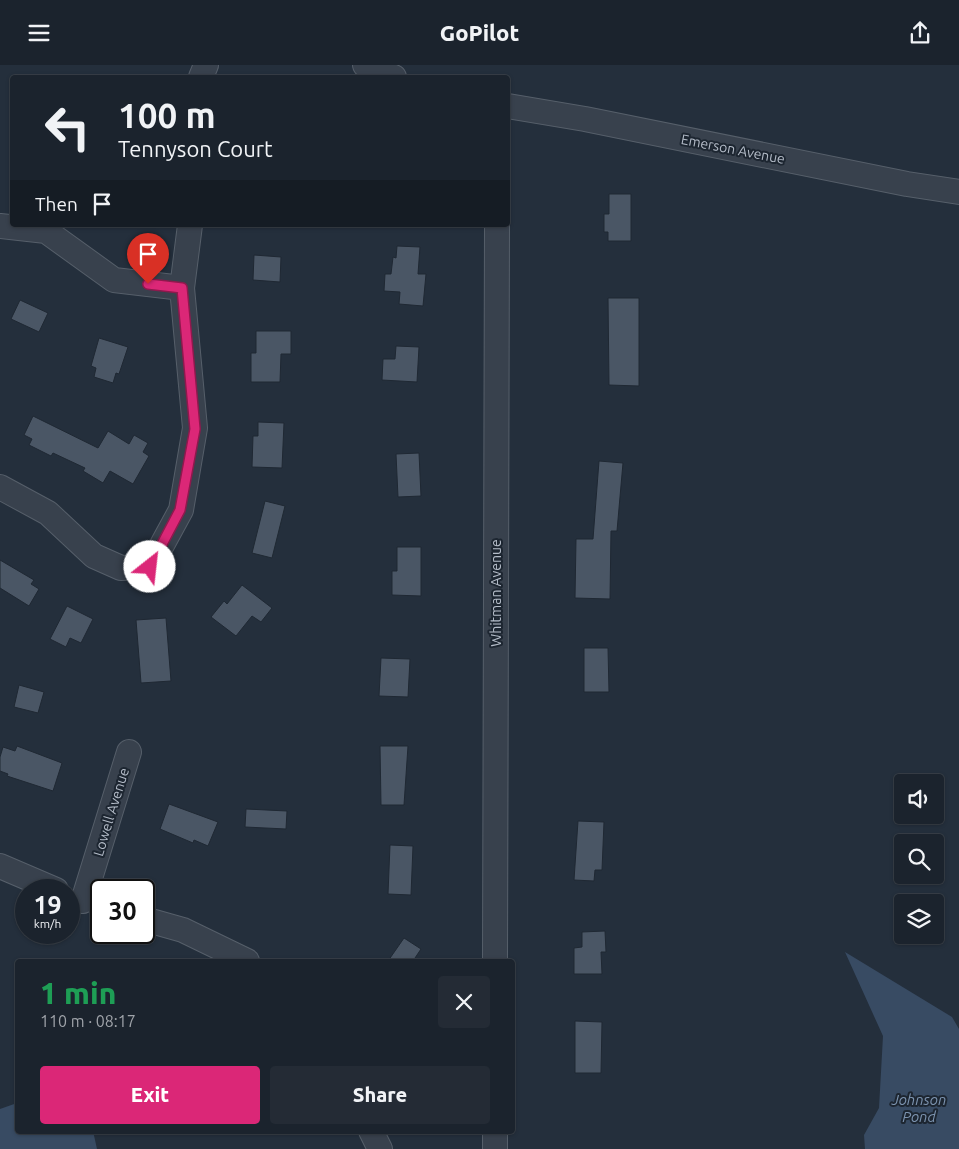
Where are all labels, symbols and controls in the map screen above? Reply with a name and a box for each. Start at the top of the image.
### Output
icon: menu [25,19,53,47]
icon: share [906,19,934,47]
text: GoPilot [440,20,519,45]
icon: left [35,95,100,160]
text: 100 m [118,95,216,135]
street label: Emerson Avenue [680,131,786,167]
text: Tennyson Court [118,136,273,161]
icon: arrive [88,190,116,218]
text: Then [35,193,78,215]
pin [127,233,169,284]
icon: arrive [134,240,162,268]
street label: Whitman Avenue [488,539,504,647]
position arrow [123,540,175,592]
street label: Lowell Avenue [90,766,132,858]
map controls [894,774,944,944]
button: sound [894,774,944,824]
button: search [894,834,944,884]
speed limit sign: 30 [90,879,155,944]
text: 19 [33,891,62,919]
button: layers [894,894,944,944]
text: km/h [34,917,61,930]
text: 1 min [40,976,116,1010]
button: close [438,976,490,1028]
text: 110 m · 08:17 [40,1012,136,1030]
button: Exit [40,1066,260,1124]
button: Share [270,1066,490,1124]
water label: Johnson Pond [891,1091,946,1125]

